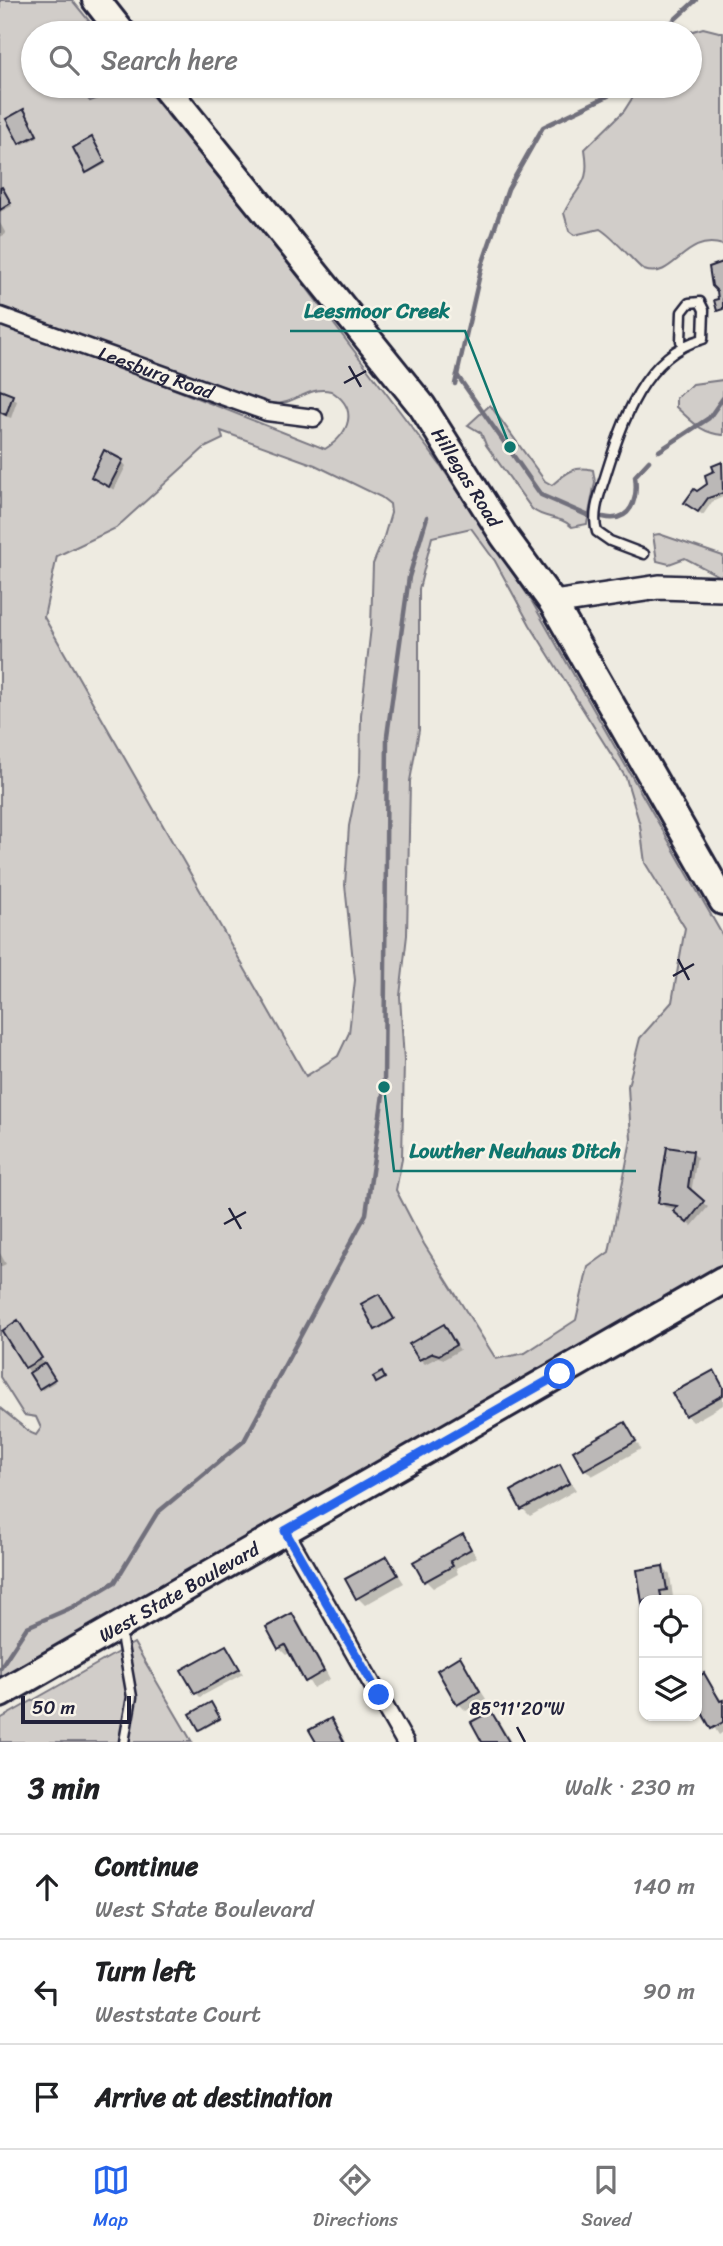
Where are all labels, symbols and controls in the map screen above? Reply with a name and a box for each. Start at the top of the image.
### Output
search box [21,21,702,98]
text: Search here [101,37,238,83]
icon: search [45,41,83,79]
callout: Leesmoor Creek [290,289,465,331]
text: Leesmoor Creek [304,292,451,330]
street label: Leesburg Road [94,336,219,408]
street label: Hillegas Road [423,420,511,534]
callout: Lowther Neuhaus Ditch [394,1129,636,1171]
text: Lowther Neuhaus Ditch [409,1132,621,1170]
route start [544,1358,575,1389]
street label: West State Boulevard [92,1532,266,1651]
map controls [639,1595,702,1721]
button: locate [639,1595,702,1658]
button: layers [639,1658,702,1721]
route end [363,1679,394,1710]
text: 50 m [32,1691,75,1724]
scale bar [21,1693,131,1725]
text: 85°11'20"W [470,1693,566,1725]
text: 3 min [28,1761,100,1815]
text: Walk · 230 m [565,1767,695,1808]
text: Continue [95,1843,198,1889]
text: 140 m [633,1866,695,1907]
icon: ahead [28,1868,66,1906]
text: West State Boulevard [95,1889,314,1930]
text: Turn left [95,1948,195,1994]
text: 90 m [643,1971,695,2012]
icon: left [28,1973,66,2011]
text: Weststate Court [95,1994,261,2035]
text: Arrive at destination [95,2074,332,2120]
icon: arrive [28,2078,66,2116]
tab: Map [92,2161,130,2236]
tab: Directions [313,2161,398,2236]
tab: Saved [581,2161,631,2236]

